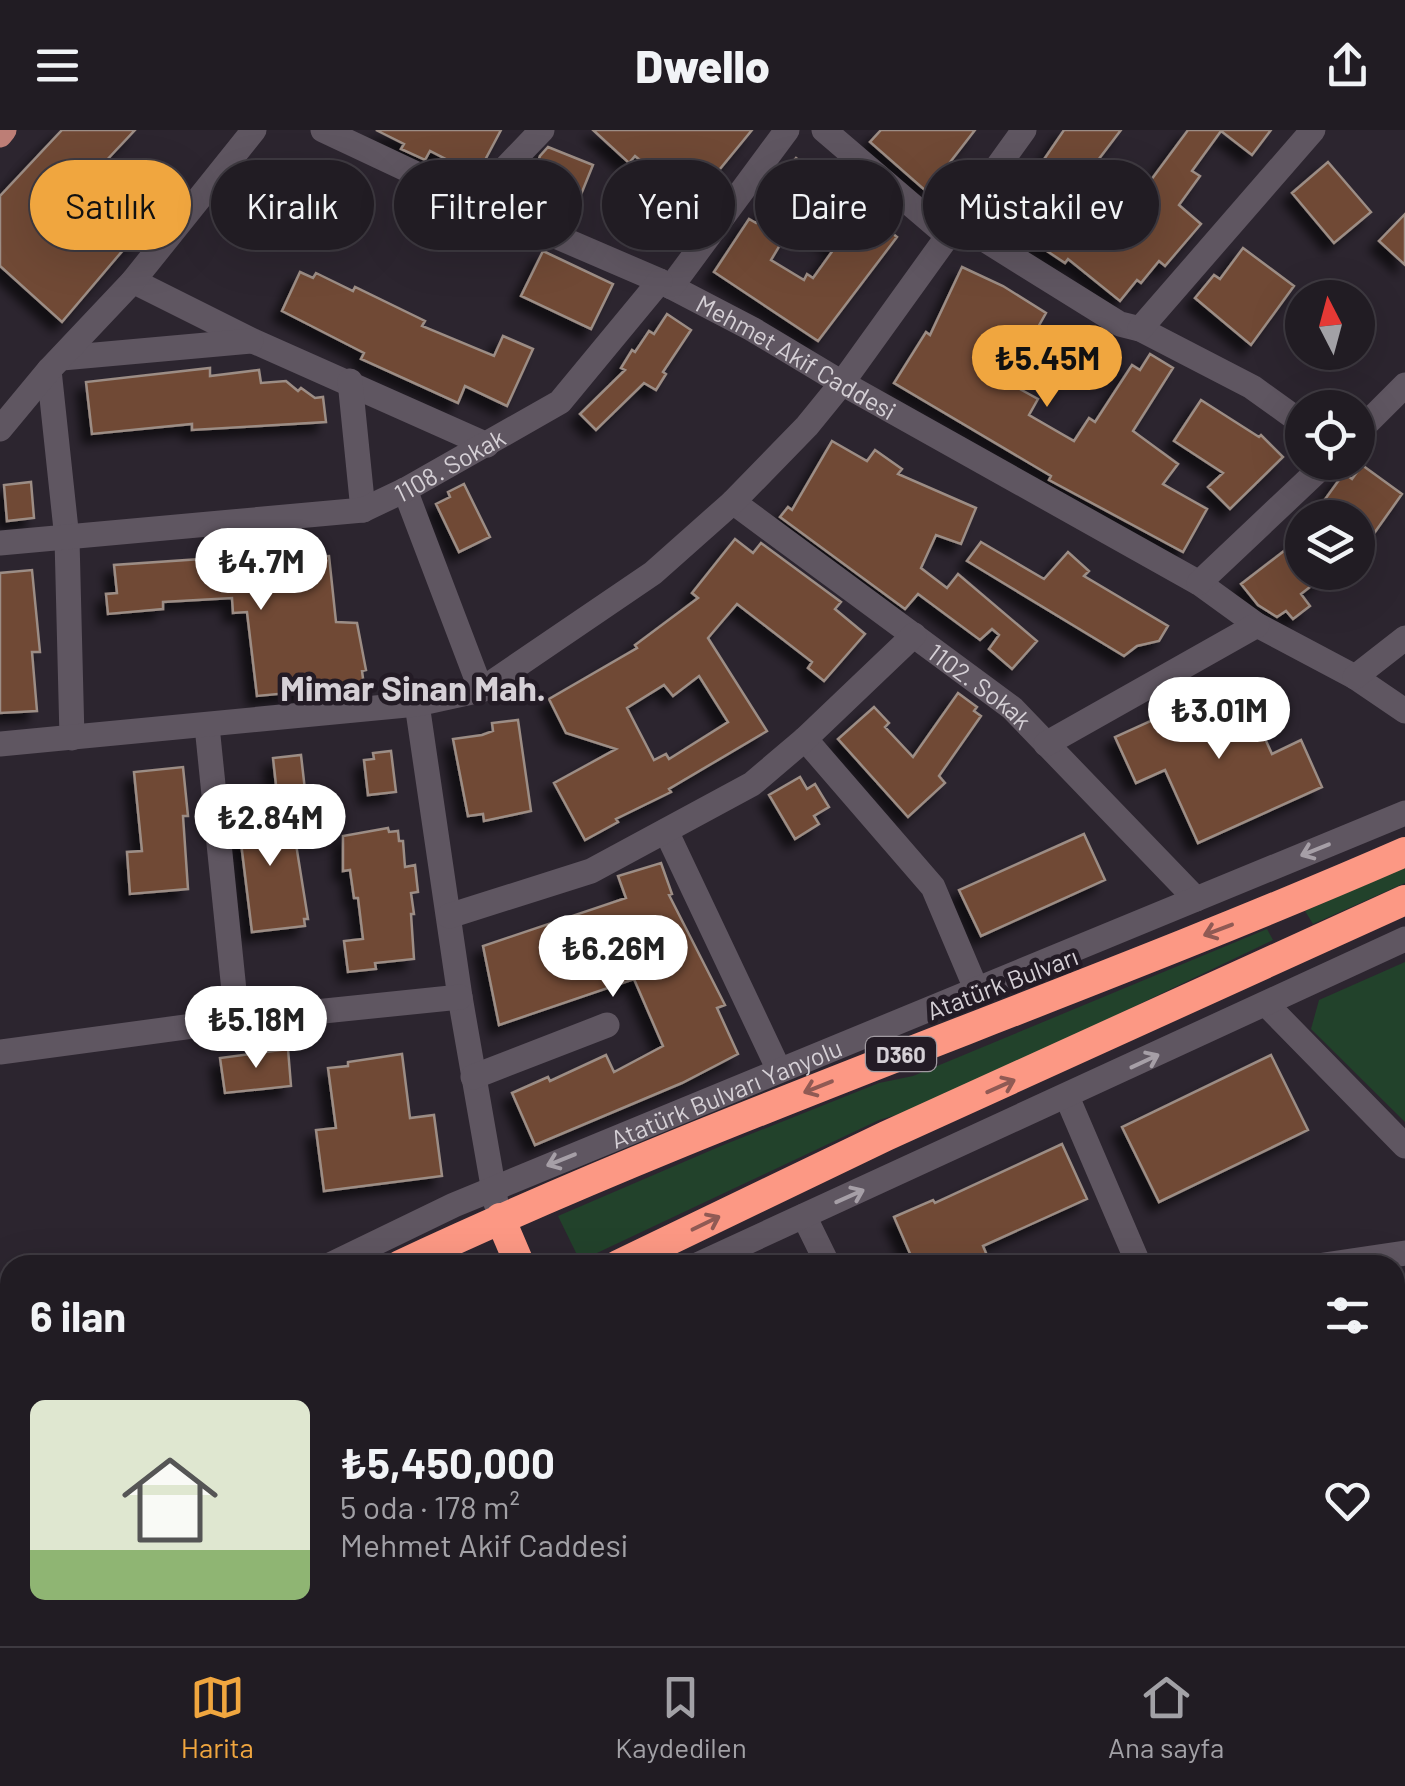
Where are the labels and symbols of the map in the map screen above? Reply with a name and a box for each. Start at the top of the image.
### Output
north arrow [1285,280,1375,370]
street label: Mehmet Akif Caddesi [691,288,901,425]
pin: ₺5.45M [966,325,1128,410]
street label: 1108. Sokak [389,422,510,508]
pin: ₺4.7M [191,528,331,613]
street label: 1102. Sokak [922,636,1039,735]
district label: Mimar Sinan Mah. [280,666,546,708]
pin: ₺3.01M [1138,677,1300,762]
pin: ₺2.84M [189,784,351,869]
one-way arrow [1300,843,1331,861]
pin: ₺6.26M [532,915,694,1000]
one-way arrow [1204,923,1234,941]
street label: Atatürk Bulvarı [922,940,1082,1026]
pin: ₺5.18M [175,986,337,1071]
street label: Atatürk Bulvarı Yanyolu [606,1032,846,1154]
road number: D360 [866,1037,936,1071]
one-way arrow [1129,1050,1159,1069]
one-way arrow [985,1076,1016,1094]
one-way arrow [803,1079,834,1097]
one-way arrow [546,1153,577,1171]
one-way arrow [834,1185,864,1204]
one-way arrow [690,1212,720,1231]

